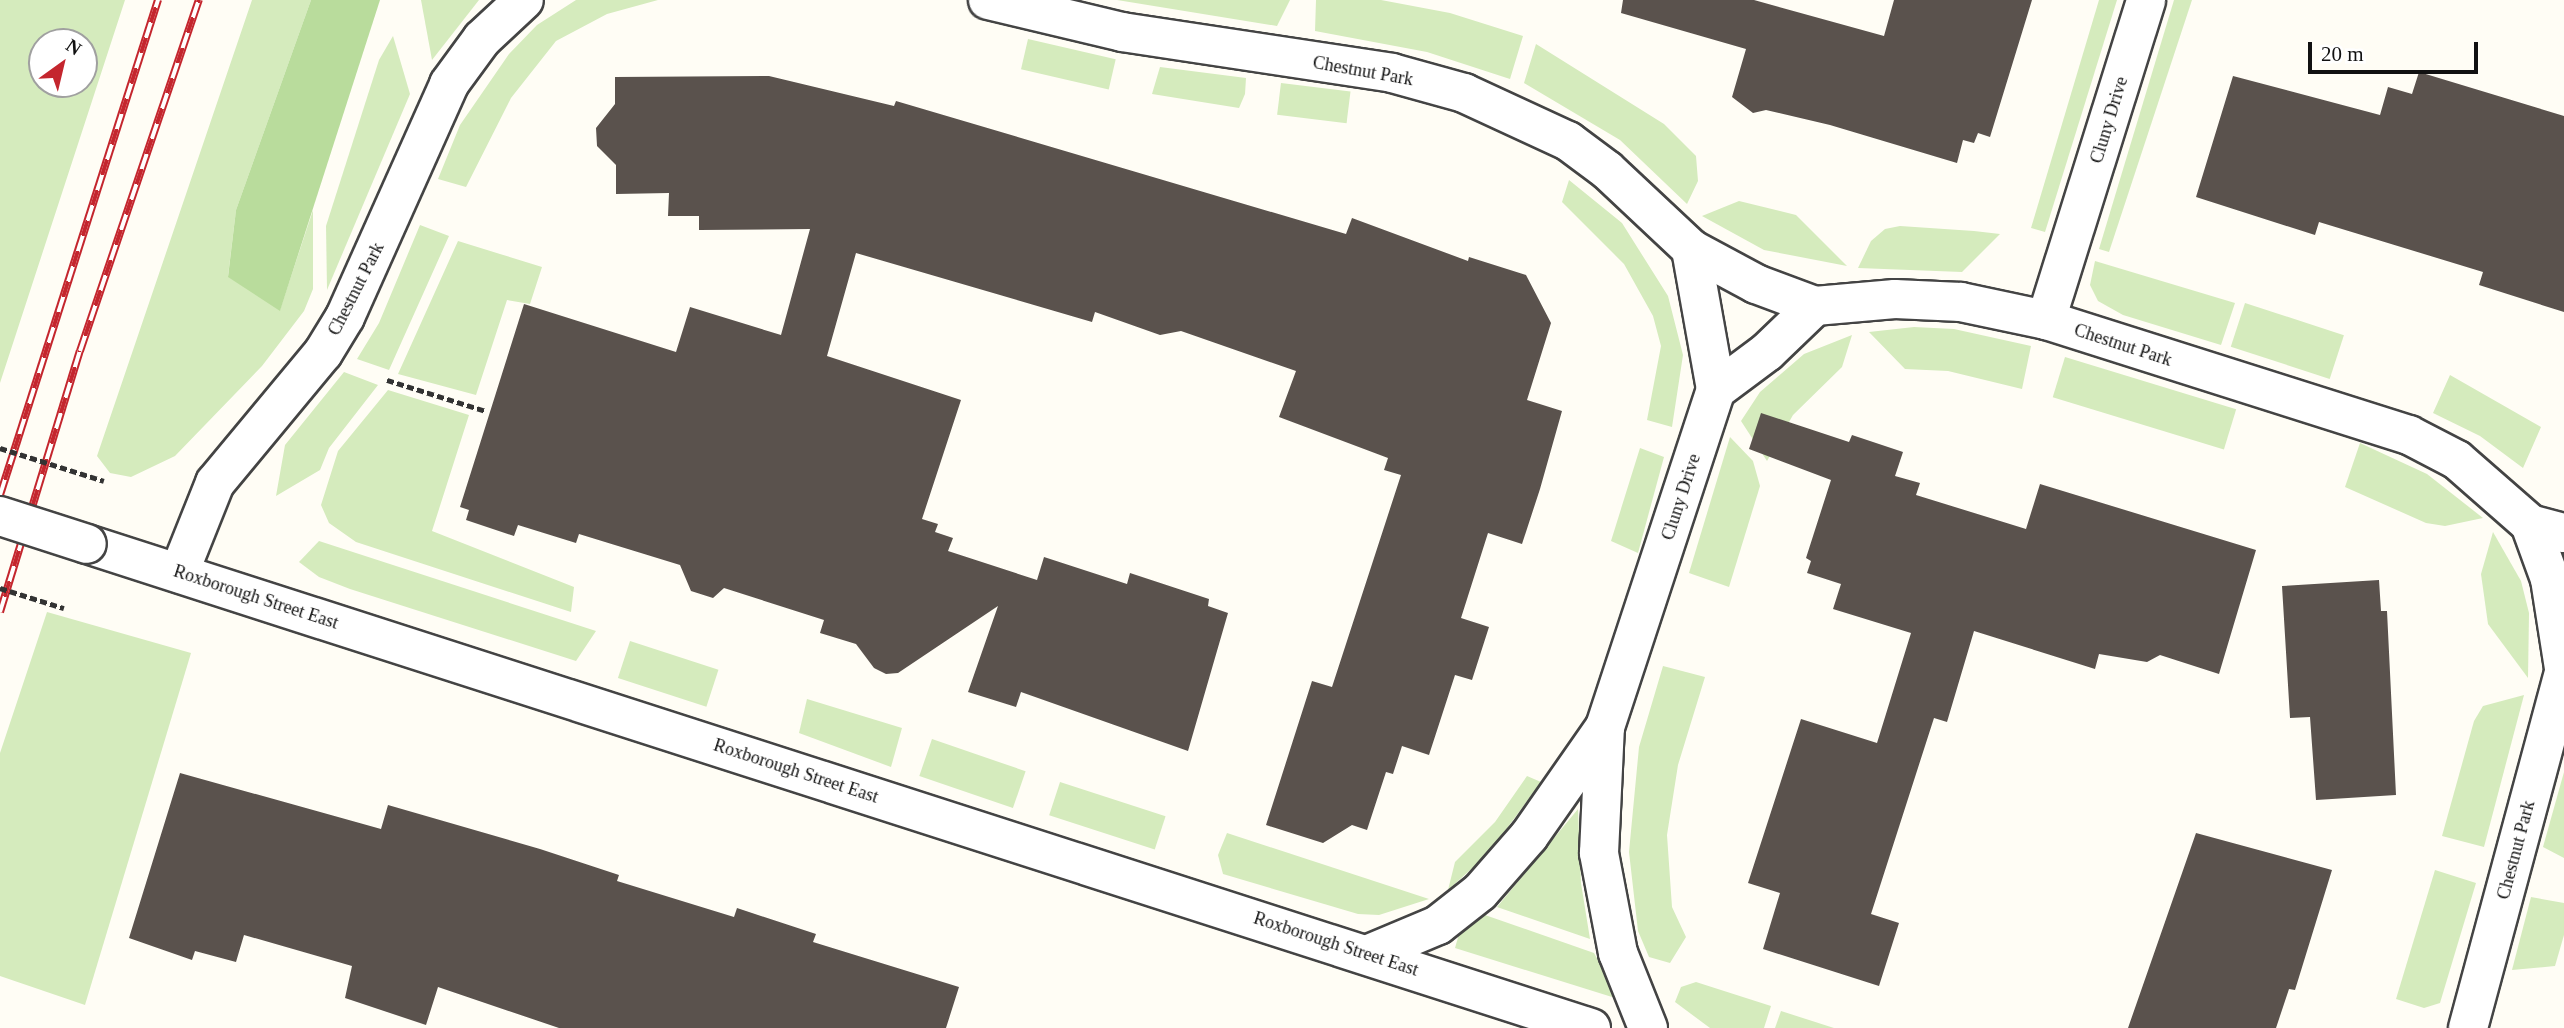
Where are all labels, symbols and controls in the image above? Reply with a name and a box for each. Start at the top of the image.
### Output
north arrow [28,28,98,98]
scale bar [2312,28,2482,72]
text: N [62,34,85,59]
text: 20 m [2321,42,2364,66]
street label: Chestnut Park [1311,52,1415,90]
street label: Cluny Drive [2086,74,2132,166]
street label: Chestnut Park [323,239,389,339]
street label: Chestnut Park [2071,319,2175,371]
street label: Cluny Drive [1657,451,1705,543]
street label: Roxborough Street East [171,560,341,634]
street label: Roxborough Street East [711,734,881,808]
street label: Chestnut Park [2492,798,2540,902]
street label: Roxborough Street East [1251,907,1421,981]

